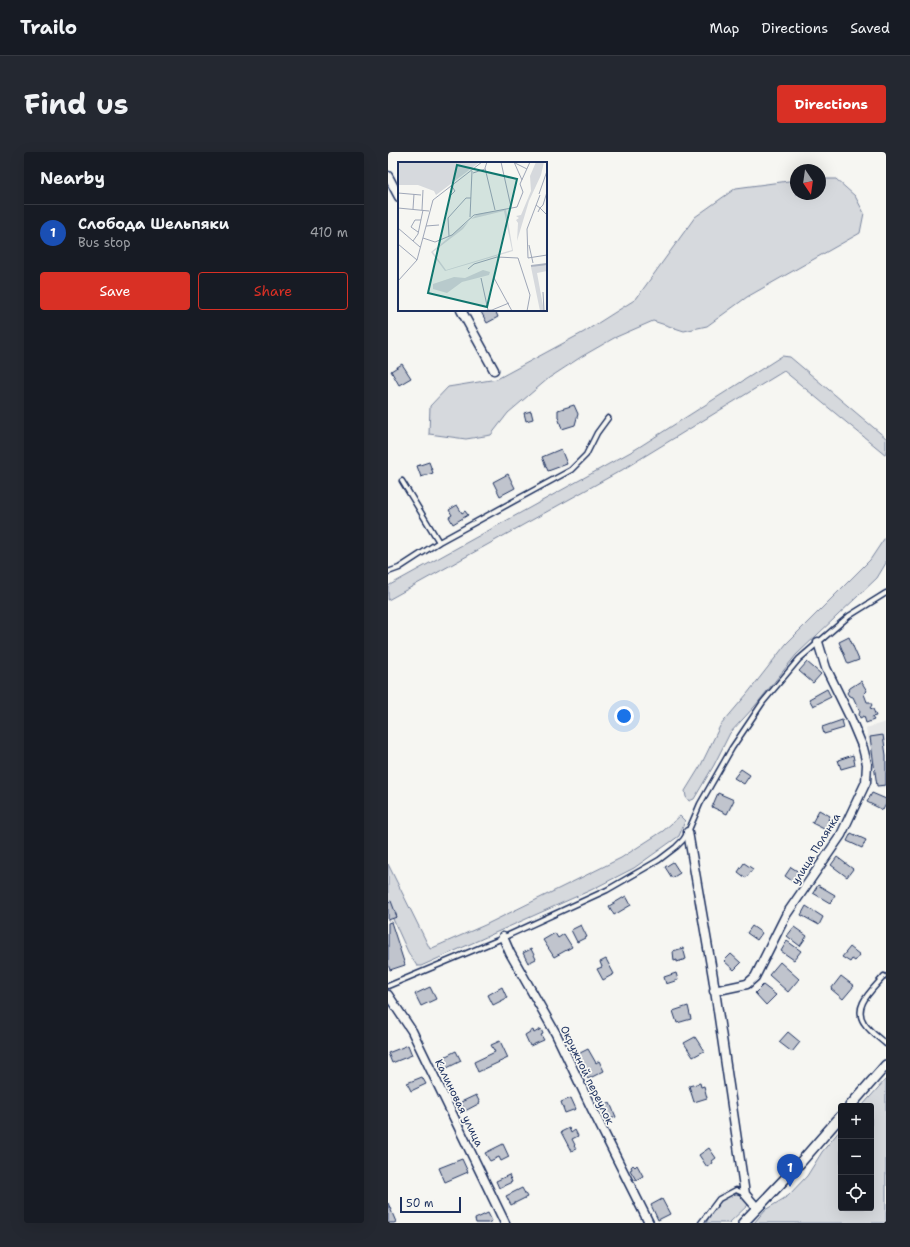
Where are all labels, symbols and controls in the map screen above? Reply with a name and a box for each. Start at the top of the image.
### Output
text: Trailo [20,15,77,40]
text: Map [710,19,740,37]
text: Directions [762,19,828,37]
text: Saved [850,19,890,37]
text: Find us [24,85,129,123]
button: Directions [777,85,886,123]
inset map [398,162,547,311]
north arrow [790,164,826,200]
text: Nearby [40,167,105,189]
text: Слобода Шельпяки [78,214,229,234]
text: 1 [50,224,56,241]
text: 410 m [310,224,348,241]
text: Bus stop [78,234,130,251]
button: Save [40,272,190,310]
button: Share [198,272,348,310]
your location [614,706,634,726]
street label: улица Полянка [788,810,844,888]
street label: Окружной переулок [557,1023,618,1127]
street label: Калиновая улица [431,1057,487,1149]
map controls [838,1103,874,1211]
button: + [838,1103,874,1139]
button: − [838,1139,874,1175]
pin: 1 [777,1154,803,1187]
button: locate [838,1175,874,1211]
scale bar [400,1195,461,1214]
text: 50 m [406,1196,434,1211]

